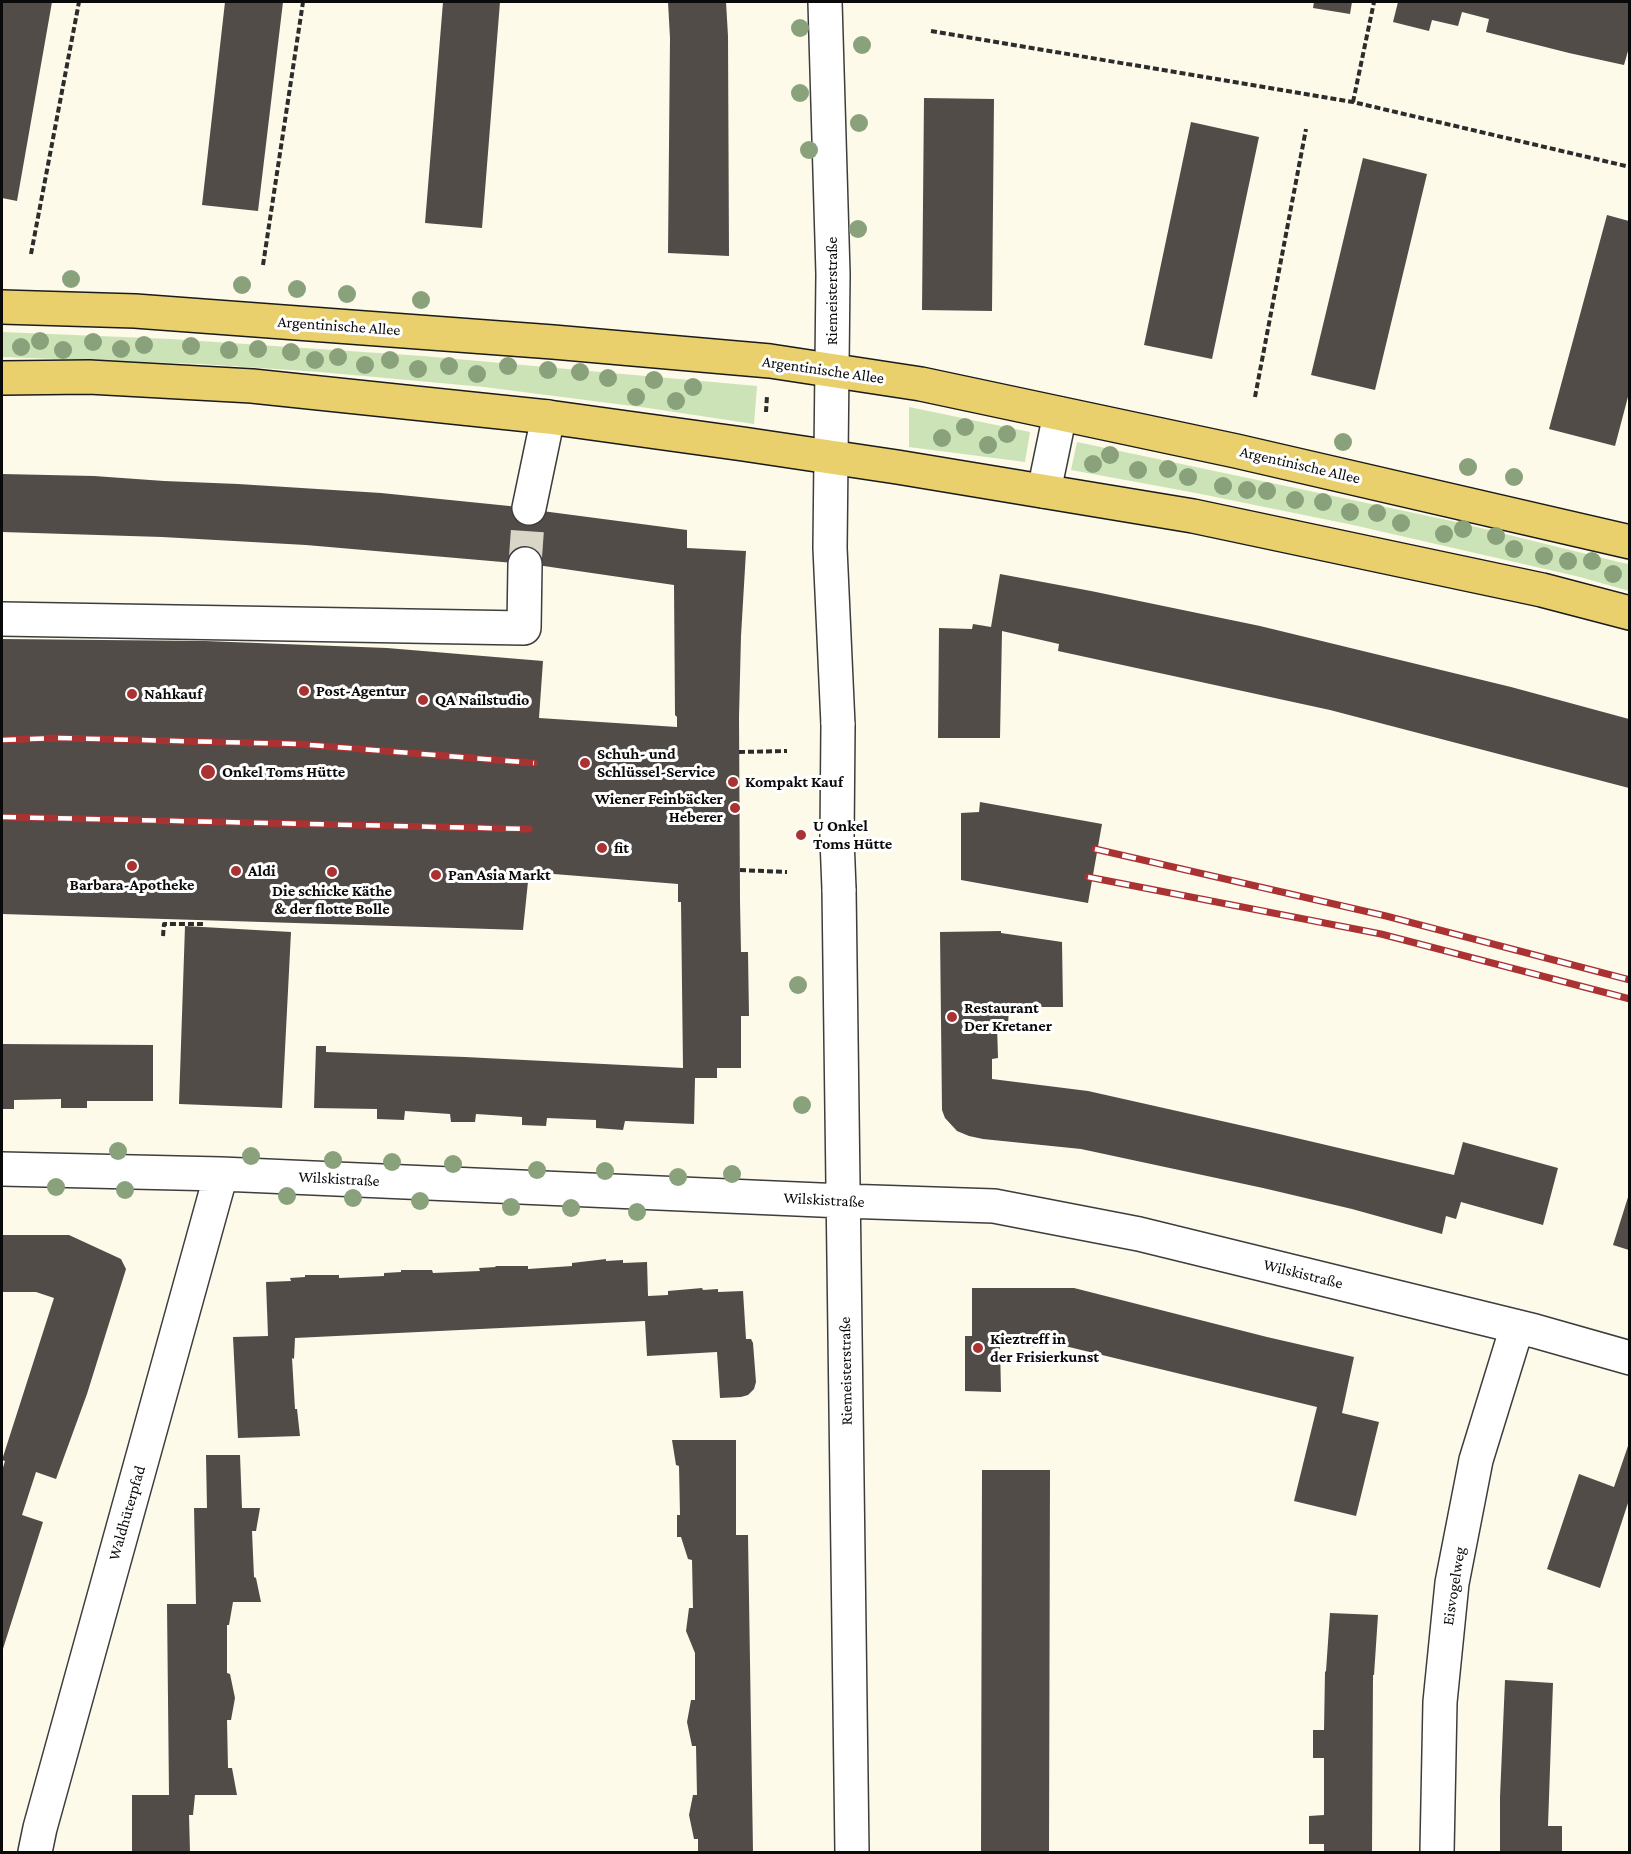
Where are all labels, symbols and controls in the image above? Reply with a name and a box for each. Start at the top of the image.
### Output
street label: Riemeisterstraße [822,237,842,345]
street label: Argentinische Allee [277,312,401,340]
street label: Argentinische Allee [761,352,885,388]
street label: Argentinische Allee [1238,442,1362,488]
place label: Post-Agentur [316,681,406,701]
place label: Nahkauf [144,684,202,704]
marker: Post-Agentur [297,684,311,698]
marker: Nahkauf [125,687,139,701]
place label: QA Nailstudio [435,690,529,710]
marker: QA Nailstudio [416,693,430,707]
place label: Schuh- und Schlüssel-Service [597,744,715,782]
marker: Schuh- und Schlüssel-Service [578,756,592,770]
place label: Onkel Toms Hütte [222,762,345,782]
marker: Onkel Toms Hütte [199,763,217,781]
place label: Kompakt Kauf [745,772,843,792]
marker: Kompakt Kauf [726,775,740,789]
place label: Wiener Feinbäcker Heberer [595,789,723,827]
marker: Wiener Feinbäcker Heberer [728,801,742,815]
place label: U Onkel Toms Hütte [813,816,892,854]
marker: U Onkel Toms Hütte [794,828,808,842]
place label: fit [614,838,629,858]
marker: fit [595,841,609,855]
marker: Barbara-Apotheke [125,859,139,873]
place label: Aldi [248,861,276,881]
marker: Aldi [229,864,243,878]
marker: Die schicke Käthe & der flotte Bolle [325,865,339,879]
place label: Pan Asia Markt [448,865,551,885]
marker: Pan Asia Markt [429,868,443,882]
place label: Barbara-Apotheke [70,875,194,895]
place label: Die schicke Käthe & der flotte Bolle [272,881,392,919]
place label: Restaurant Der Kretaner [964,998,1052,1036]
marker: Restaurant Der Kretaner [945,1010,959,1024]
street label: Wilskistraße [298,1167,380,1191]
street label: Wilskistraße [783,1188,865,1212]
street label: Wilskistraße [1261,1255,1345,1293]
street label: Riemeisterstraße [835,1317,857,1425]
place label: Kieztreff in der Frisierkunst [990,1329,1099,1367]
marker: Kieztreff in der Frisierkunst [971,1341,985,1355]
street label: Waldhüterpfad [104,1463,150,1563]
street label: Eisvogelweg [1438,1545,1470,1627]

